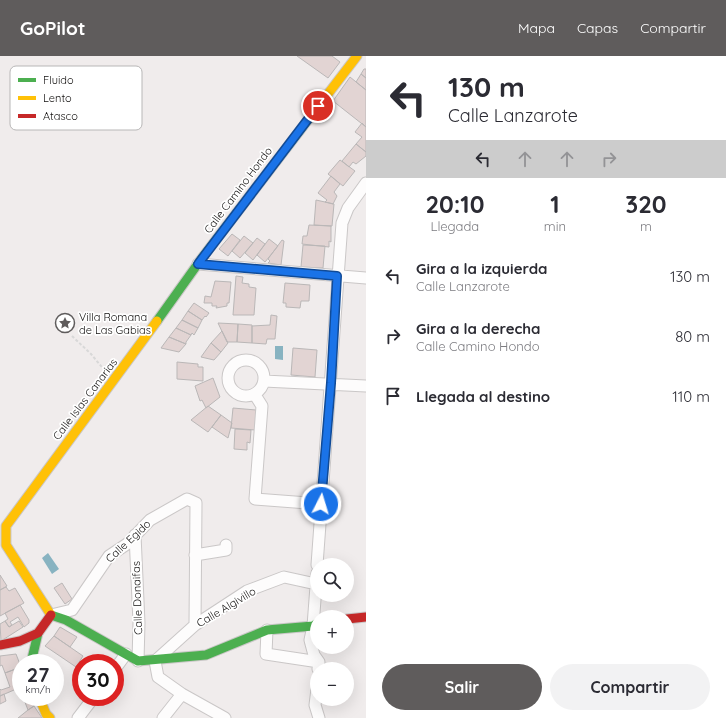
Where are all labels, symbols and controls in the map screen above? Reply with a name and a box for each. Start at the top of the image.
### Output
text: GoPilot [20,16,86,40]
text: Mapa [518,19,555,37]
text: Capas [577,19,618,37]
text: Compartir [640,19,706,37]
legend [10,66,142,130]
text: 130 m [448,69,525,104]
icon: left [382,72,434,124]
text: Fluido [43,73,74,87]
pin [301,89,335,123]
text: Lento [43,91,72,105]
icon: arrive [307,95,329,117]
text: Calle Lanzarote [448,104,578,127]
text: Atasco [43,109,78,123]
street label: Calle Camino Hondo [201,144,275,236]
icon: left [472,148,494,170]
icon: ahead [514,148,536,170]
icon: ahead [556,148,578,170]
icon: right [598,148,620,170]
text: 20:10 [425,189,484,219]
text: 1 [550,189,560,219]
text: 320 [625,189,667,219]
text: Llegada [431,218,479,234]
text: min [544,218,566,234]
text: m [640,218,652,234]
text: Gira a la izquierda [416,259,548,278]
icon: left [382,265,404,287]
text: 130 m [670,267,710,286]
text: Calle Lanzarote [416,278,510,294]
place label: Villa Romana de Las Gabias [79,310,151,337]
place icon: Villa Romana de Las Gabias [54,312,76,334]
text: Gira a la derecha [416,319,541,338]
icon: right [382,325,404,347]
text: 80 m [675,327,710,346]
text: Calle Camino Hondo [416,338,540,354]
street label: Calle Islas Canarias [50,355,120,443]
icon: arrive [382,385,404,407]
text: Llegada al destino [416,387,550,406]
text: 110 m [672,387,710,406]
position arrow [300,483,342,525]
street label: Calle Egido [102,516,154,565]
map controls [310,558,354,706]
button: search [310,558,354,602]
street label: Calle Donaifas [129,561,145,635]
street label: Calle Algivillo [194,584,258,630]
button: + [310,610,354,654]
speed limit sign: 30 [72,654,124,706]
text: 27 [27,662,49,687]
button: − [310,662,354,706]
button: Salir [382,664,542,710]
button: Compartir [550,664,710,710]
text: km/h [25,683,51,696]

